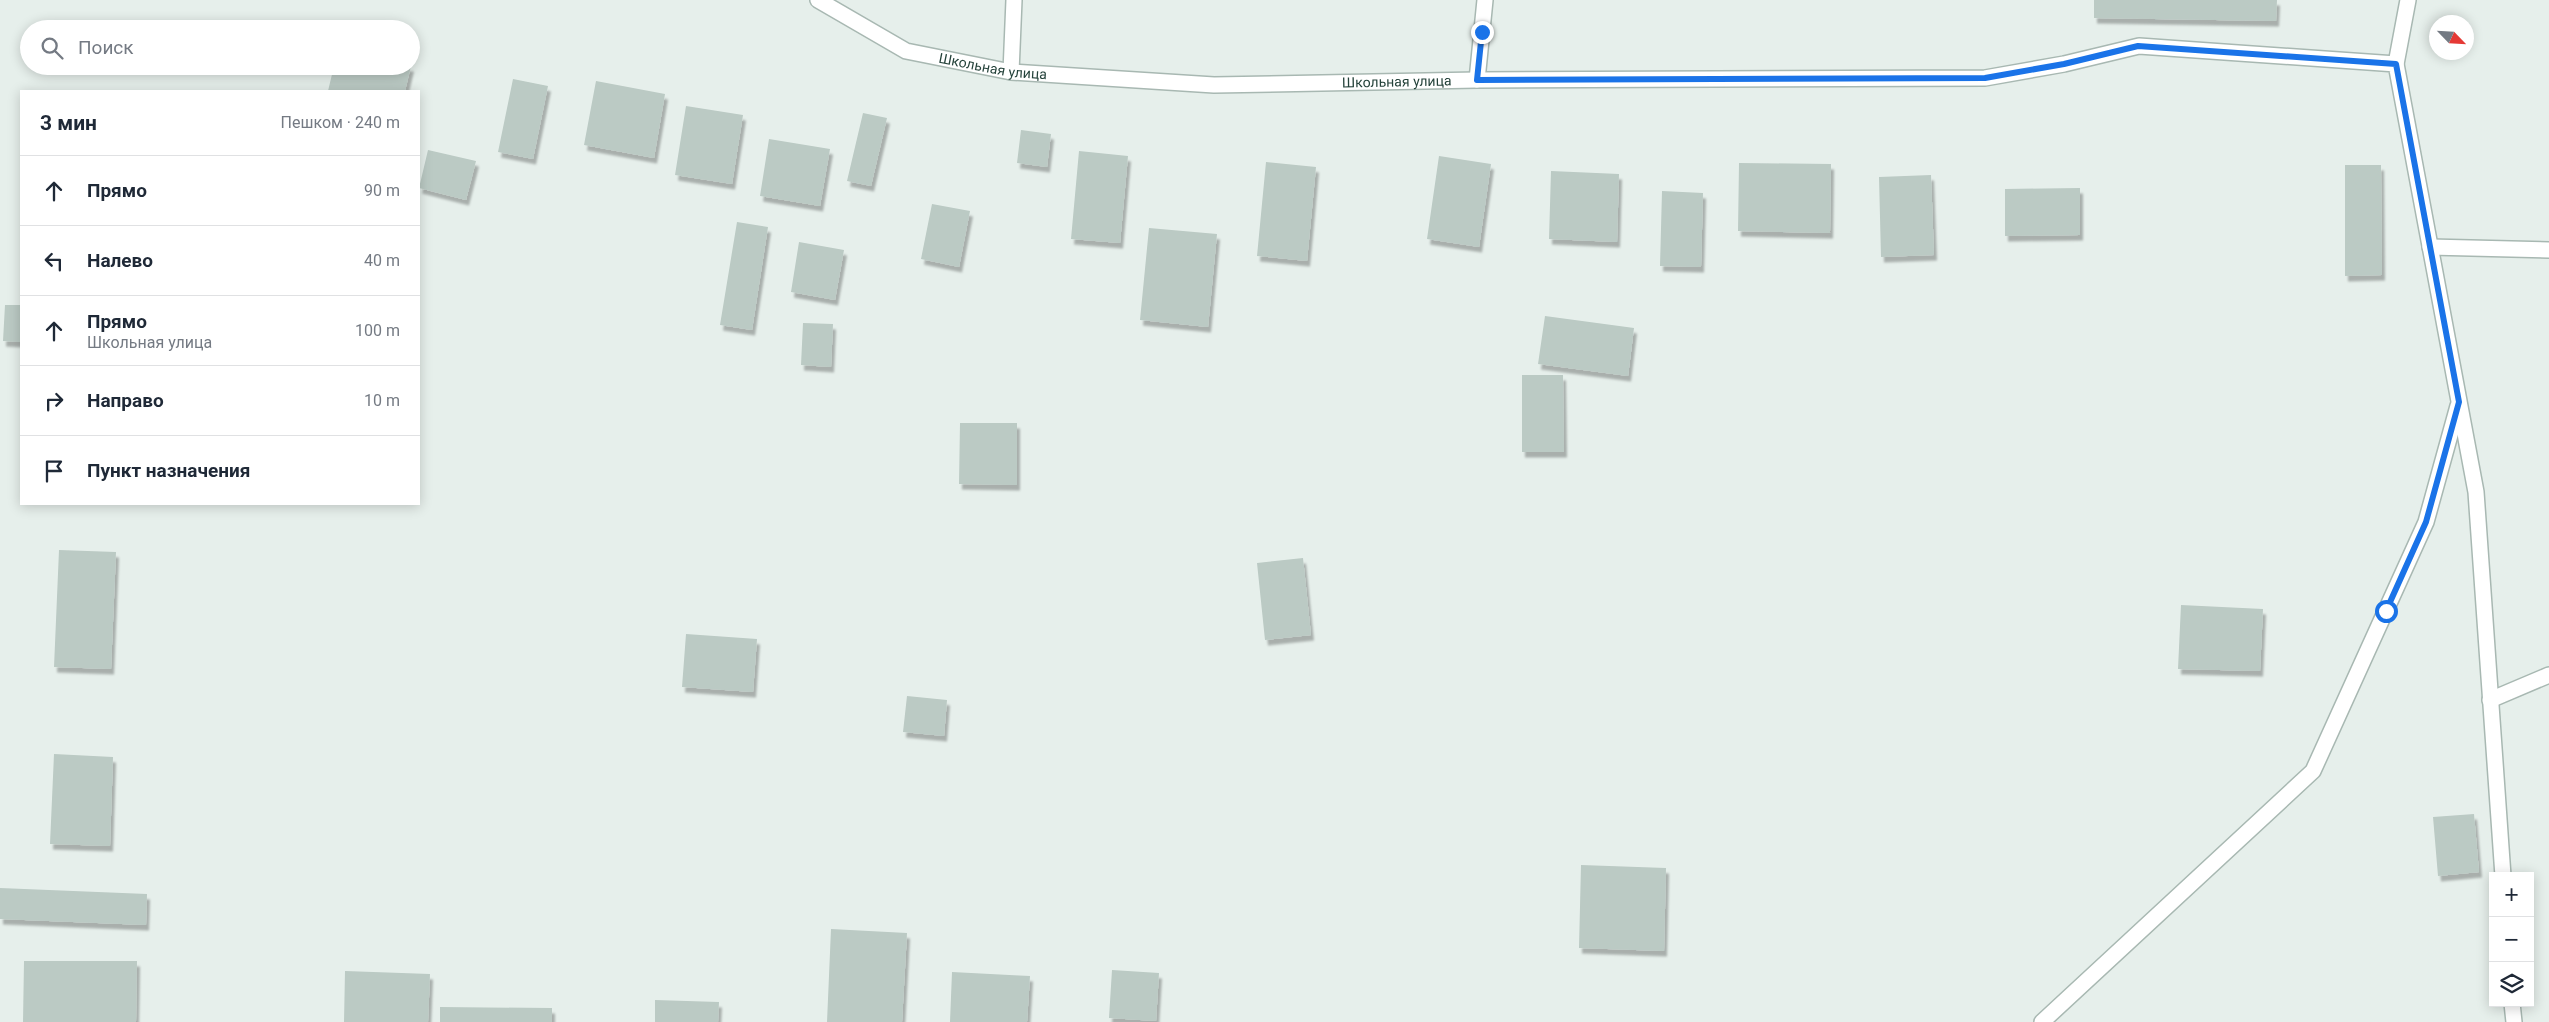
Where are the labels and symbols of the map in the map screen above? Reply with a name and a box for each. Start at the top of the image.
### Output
north arrow [2429,15,2474,60]
route end [1471,21,1494,44]
street label: Школьная улица [937,50,1047,82]
street label: Школьная улица [1342,72,1452,91]
route start [2375,600,2398,623]

